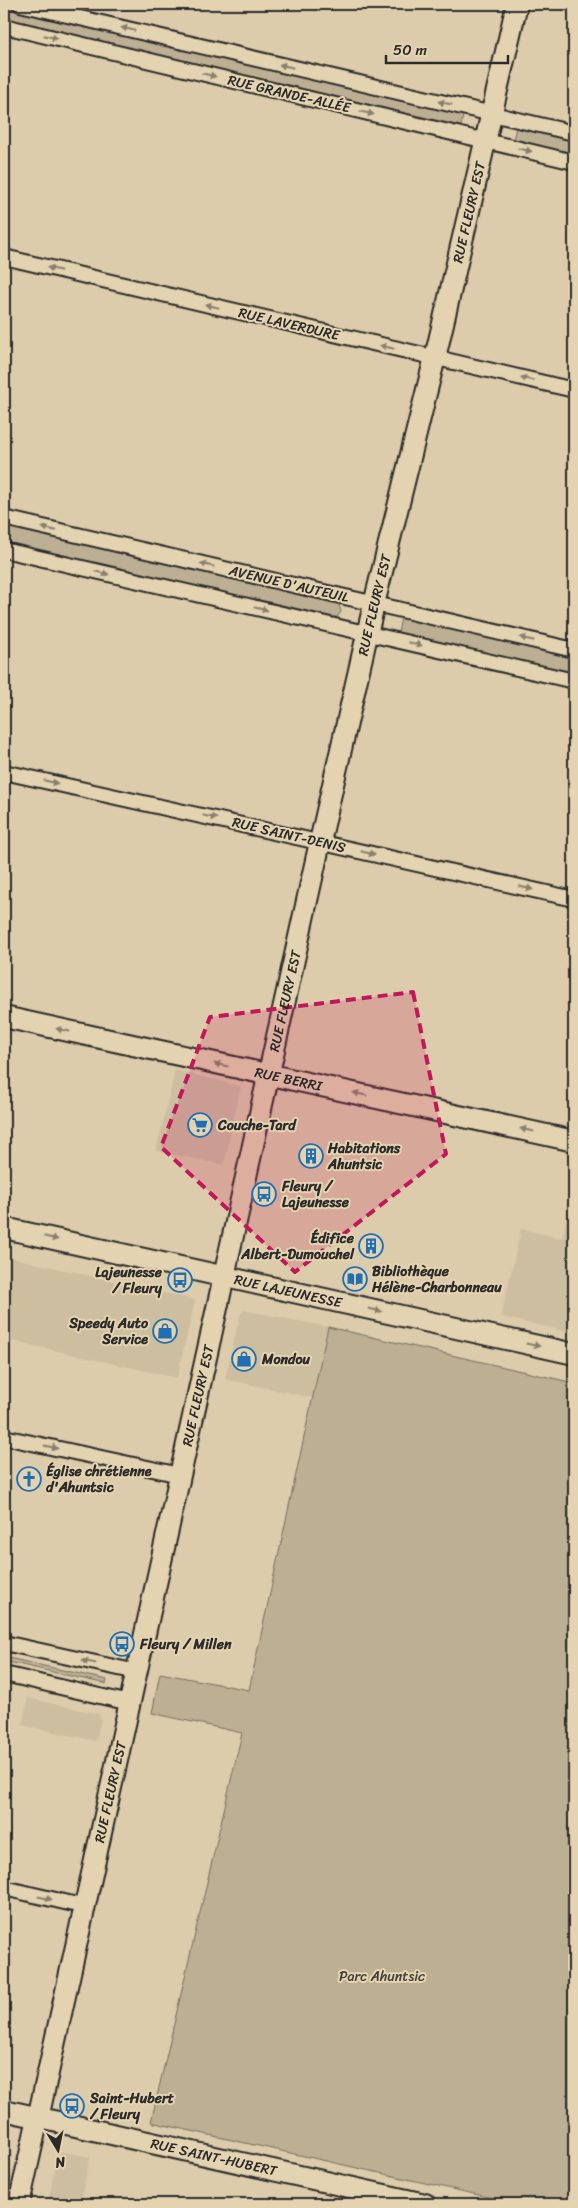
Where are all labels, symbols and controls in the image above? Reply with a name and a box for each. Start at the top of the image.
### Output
one-way arrow [121,25,136,33]
scale bar [386,32,508,64]
one-way arrow [44,33,59,41]
text: 50 m [393,37,428,63]
one-way arrow [279,62,294,70]
street label: RUE GRANDE-ALLÉE [225,68,354,121]
one-way arrow [202,71,217,79]
one-way arrow [437,99,452,107]
one-way arrow [360,109,375,117]
one-way arrow [518,146,533,154]
street label: RUE FLEURY EST [445,158,493,265]
one-way arrow [46,265,61,273]
street label: RUE LAVERDURE [236,300,343,348]
one-way arrow [204,302,220,310]
one-way arrow [380,343,395,351]
one-way arrow [519,375,534,383]
one-way arrow [42,525,57,533]
street label: RUE FLEURY EST [350,551,399,658]
street label: AVENUE D'AUTEUIL [226,558,352,610]
one-way arrow [199,561,215,569]
one-way arrow [95,569,110,577]
one-way arrow [253,605,268,613]
one-way arrow [519,635,534,643]
one-way arrow [408,640,423,648]
one-way arrow [44,778,59,786]
street label: RUE SAINT-DENIS [230,810,348,860]
one-way arrow [202,814,218,822]
one-way arrow [360,849,375,857]
one-way arrow [519,884,534,892]
street label: RUE FLEURY EST [261,947,308,1054]
one-way arrow [55,1026,70,1034]
street label: RUE BERRI [252,1059,326,1099]
one-way arrow [214,1061,229,1069]
one-way arrow [352,1090,367,1098]
supermarket icon: Couche-Tard [187,1112,213,1138]
place label: Couche-Tard [217,1113,297,1138]
one-way arrow [519,1126,534,1134]
place label: Habitations Ahuntsic [327,1136,401,1177]
building icon: Habitations Ahuntsic [298,1143,324,1169]
place label: Fleury / Lajeunesse [281,1174,350,1215]
bus stop icon: Fleury / Lajeunesse [251,1181,277,1207]
place label: Édifice Albert-Dumouchel [240,1226,355,1267]
building icon: Édifice Albert-Dumouchel [358,1233,384,1259]
one-way arrow [44,1235,60,1243]
place label: Bibliothèque Hélène-Charbonneau [371,1259,502,1300]
place label: Lajeunesse / Fleury [95,1260,163,1301]
library icon: Bibliothèque Hélène-Charbonneau [342,1266,368,1292]
bus stop icon: Lajeunesse / Fleury [167,1267,193,1293]
street label: RUE LAJEUNESSE [232,1267,346,1315]
one-way arrow [367,1306,382,1314]
place label: Speedy Auto Service [68,1311,149,1352]
shop icon: Speedy Auto Service [152,1318,178,1344]
street label: RUE FLEURY EST [174,1341,221,1449]
one-way arrow [526,1341,541,1349]
shop icon: Mondou [231,1346,257,1372]
place label: Mondou [261,1347,311,1372]
one-way arrow [44,1443,59,1451]
place label: Église chrétienne d'Ahuntsic [46,1459,152,1500]
church icon: Église chrétienne d'Ahuntsic [16,1466,42,1492]
bus stop icon: Fleury / Millen [109,1631,135,1657]
place label: Fleury / Millen [139,1632,232,1657]
one-way arrow [82,1658,97,1666]
street label: RUE FLEURY EST [87,1738,134,1845]
one-way arrow [37,1894,53,1902]
park label: Parc Ahuntsic [339,1964,425,1989]
place label: Saint-Hubert / Fleury [89,2086,175,2127]
bus stop icon: Saint-Hubert / Fleury [59,2093,85,2119]
north arrow [32,2126,82,2176]
street label: RUE SAINT-HUBERT [148,2131,281,2183]
text: N [53,2149,68,2176]

